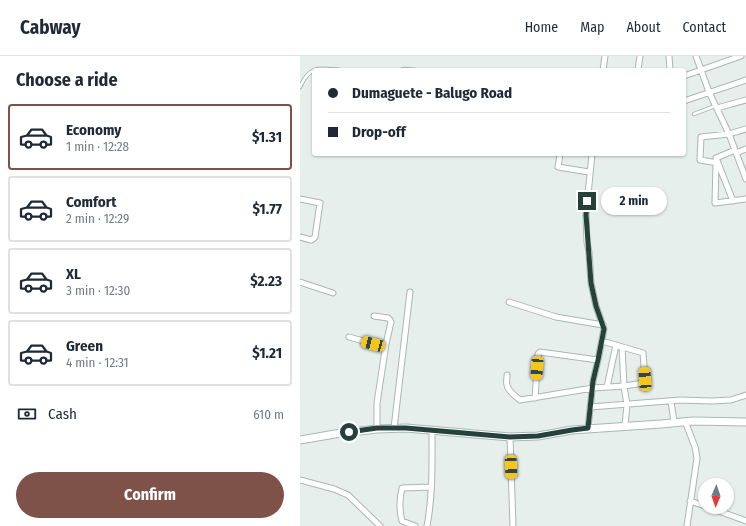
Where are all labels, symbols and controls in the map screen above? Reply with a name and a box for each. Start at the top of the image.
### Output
text: Cabway [20,16,80,39]
text: Home [525,19,558,36]
text: Map [580,19,604,36]
text: About [626,19,661,36]
text: Contact [683,19,726,36]
text: Choose a ride [16,69,118,91]
text: Dumaguete - Balugo Road [352,84,512,102]
icon: car [18,119,54,155]
text: Economy [66,121,121,139]
text: Drop-off [352,123,406,141]
text: $1.31 [252,128,282,146]
text: 1 min · 12:28 [66,139,129,154]
callout: 2 min [601,187,667,215]
icon: car [18,191,54,227]
route end [578,192,596,210]
text: Comfort [66,193,117,211]
text: 2 min [620,193,648,208]
text: $1.77 [252,200,282,218]
text: 2 min · 12:29 [66,211,129,226]
icon: car [18,263,54,299]
text: XL [66,265,81,283]
text: $2.23 [250,272,282,290]
text: 3 min · 12:30 [66,283,130,298]
icon: car [18,335,54,371]
car [360,335,386,353]
text: Green [66,337,103,355]
text: $1.21 [252,344,282,362]
text: 4 min · 12:31 [66,355,129,370]
car [530,356,544,380]
car [638,367,652,391]
icon: cash [16,403,38,425]
text: Cash [48,405,77,423]
text: 610 m [253,407,284,422]
route start [340,423,358,441]
car [505,455,517,479]
button: Confirm [16,472,284,518]
north arrow [698,478,734,514]
map controls [698,478,734,514]

